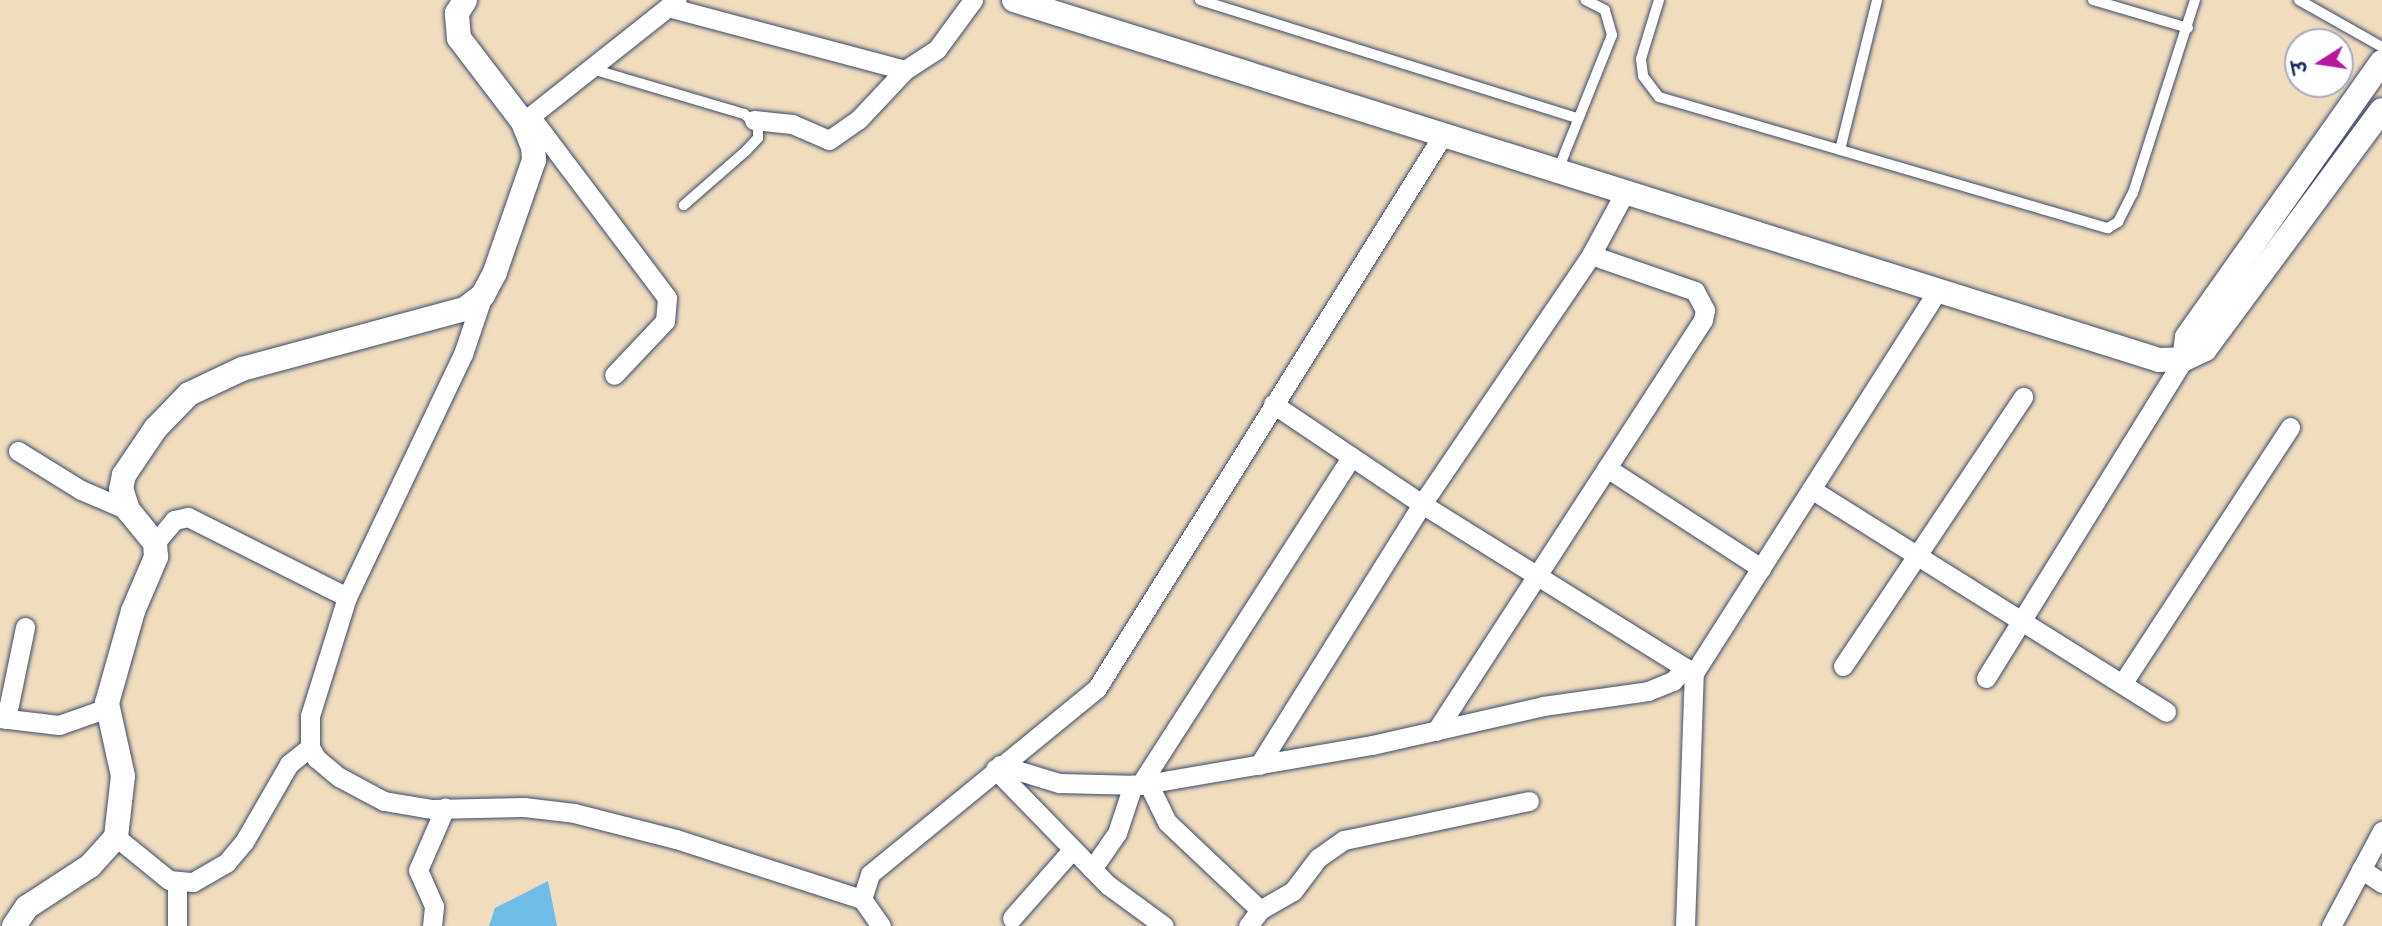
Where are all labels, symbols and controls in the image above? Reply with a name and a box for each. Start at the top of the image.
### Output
north arrow [2284,28,2354,98]
text: उ [2287,58,2313,76]

